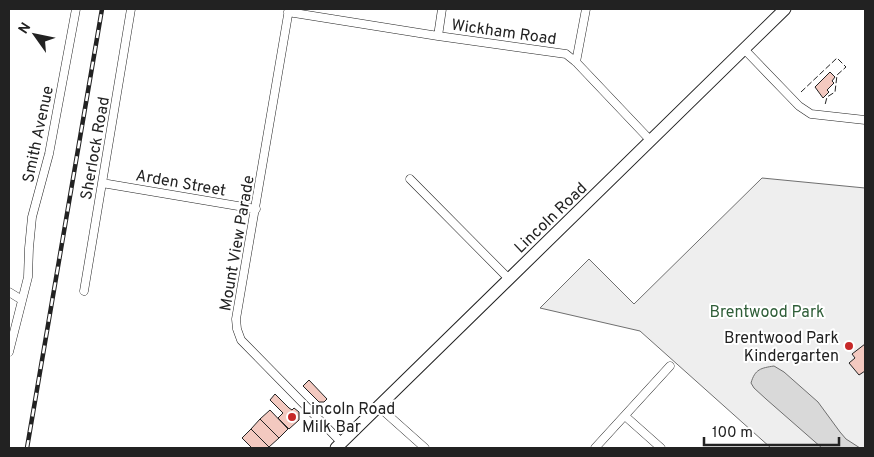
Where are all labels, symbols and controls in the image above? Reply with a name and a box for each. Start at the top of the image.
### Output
north arrow [10,10,60,60]
street label: Wickham Road [450,16,558,50]
text: N [15,20,35,38]
street label: Smith Avenue [19,84,59,185]
street label: Sherlock Road [77,95,115,202]
street label: Arden Street [134,166,227,202]
street label: Mount View Parade [216,174,260,313]
street label: Lincoln Road [511,179,592,258]
park label: Brentwood Park [709,303,825,323]
place label: Brentwood Park Kindergarten [724,329,839,367]
marker: Brentwood Park Kindergarten [843,340,855,352]
place label: Lincoln Road Milk Bar [302,400,395,438]
marker: Lincoln Road Milk Bar [286,411,298,423]
scale bar [704,414,839,446]
text: 100 m [712,424,753,443]

